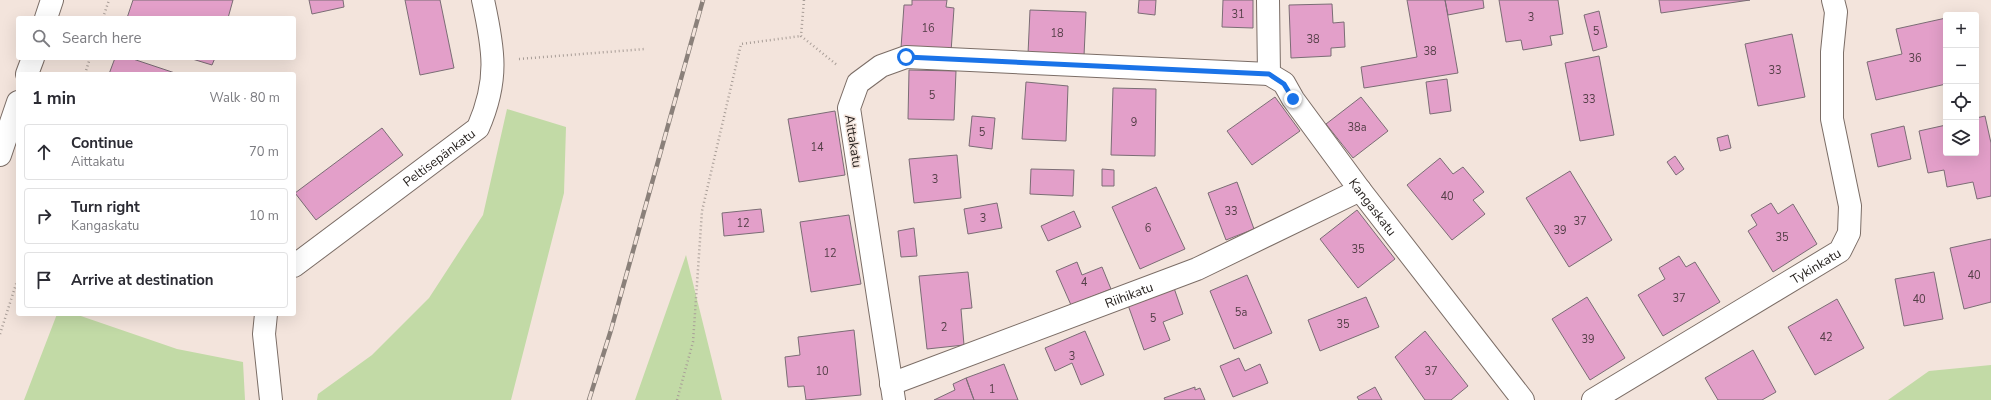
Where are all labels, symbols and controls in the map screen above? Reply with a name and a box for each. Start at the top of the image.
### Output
house number: 31 [1231,7,1245,22]
house number: 3 [1528,10,1534,25]
map controls [1943,12,1979,156]
button: + [1943,12,1979,48]
search box [16,16,296,60]
house number: 16 [921,21,935,36]
house number: 5 [1593,24,1600,39]
house number: 18 [1050,26,1064,41]
icon: search [30,27,52,49]
text: Search here [62,28,142,48]
house number: 38 [1306,32,1320,47]
house number: 38 [1423,44,1437,59]
route start [897,48,915,66]
button: − [1943,48,1979,84]
house number: 36 [1908,51,1922,66]
house number: 33 [1768,63,1782,78]
button: locate [1943,84,1979,120]
text: 1 min [32,87,76,110]
house number: 5 [929,88,936,103]
text: Walk · 80 m [209,89,280,107]
route end [1284,90,1302,108]
house number: 33 [1582,92,1596,107]
street label: Aittakatu [840,113,866,169]
house number: 9 [1131,115,1137,130]
house number: 38a [1347,120,1367,135]
button: layers [1943,120,1979,156]
street label: Peltisepänkatu [399,125,479,191]
house number: 5 [979,125,986,140]
text: Continue [71,133,133,153]
house number: 14 [810,140,824,155]
icon: ahead [33,141,55,163]
text: 70 m [249,143,279,161]
text: Aittakatu [71,153,124,171]
house number: 3 [932,172,938,187]
street label: Kangaskatu [1344,175,1400,240]
house number: 40 [1440,189,1454,204]
text: Turn right [71,197,140,217]
house number: 33 [1224,204,1238,219]
icon: right [33,205,55,227]
text: 10 m [249,207,279,225]
house number: 3 [980,211,986,226]
house number: 37 [1573,214,1587,229]
house number: 12 [736,216,750,231]
text: Kangaskatu [71,217,139,235]
house number: 6 [1145,221,1152,236]
house number: 39 [1553,223,1567,238]
house number: 35 [1775,230,1789,245]
house number: 35 [1351,242,1365,257]
street label: Tykinkatu [1788,244,1845,289]
house number: 12 [823,246,837,261]
house number: 40 [1967,268,1981,283]
icon: arrive [33,269,55,291]
text: Arrive at destination [71,270,214,290]
house number: 4 [1081,275,1088,290]
street label: Riihikatu [1102,278,1156,313]
house number: 37 [1672,291,1686,306]
house number: 40 [1912,292,1926,307]
house number: 5a [1235,305,1247,320]
house number: 5 [1150,311,1157,326]
house number: 35 [1336,317,1350,332]
house number: 2 [941,320,947,335]
house number: 42 [1819,330,1833,345]
house number: 39 [1581,332,1595,347]
house number: 3 [1069,349,1075,364]
house number: 10 [815,364,829,379]
house number: 37 [1424,364,1438,379]
house number: 1 [989,382,995,397]

